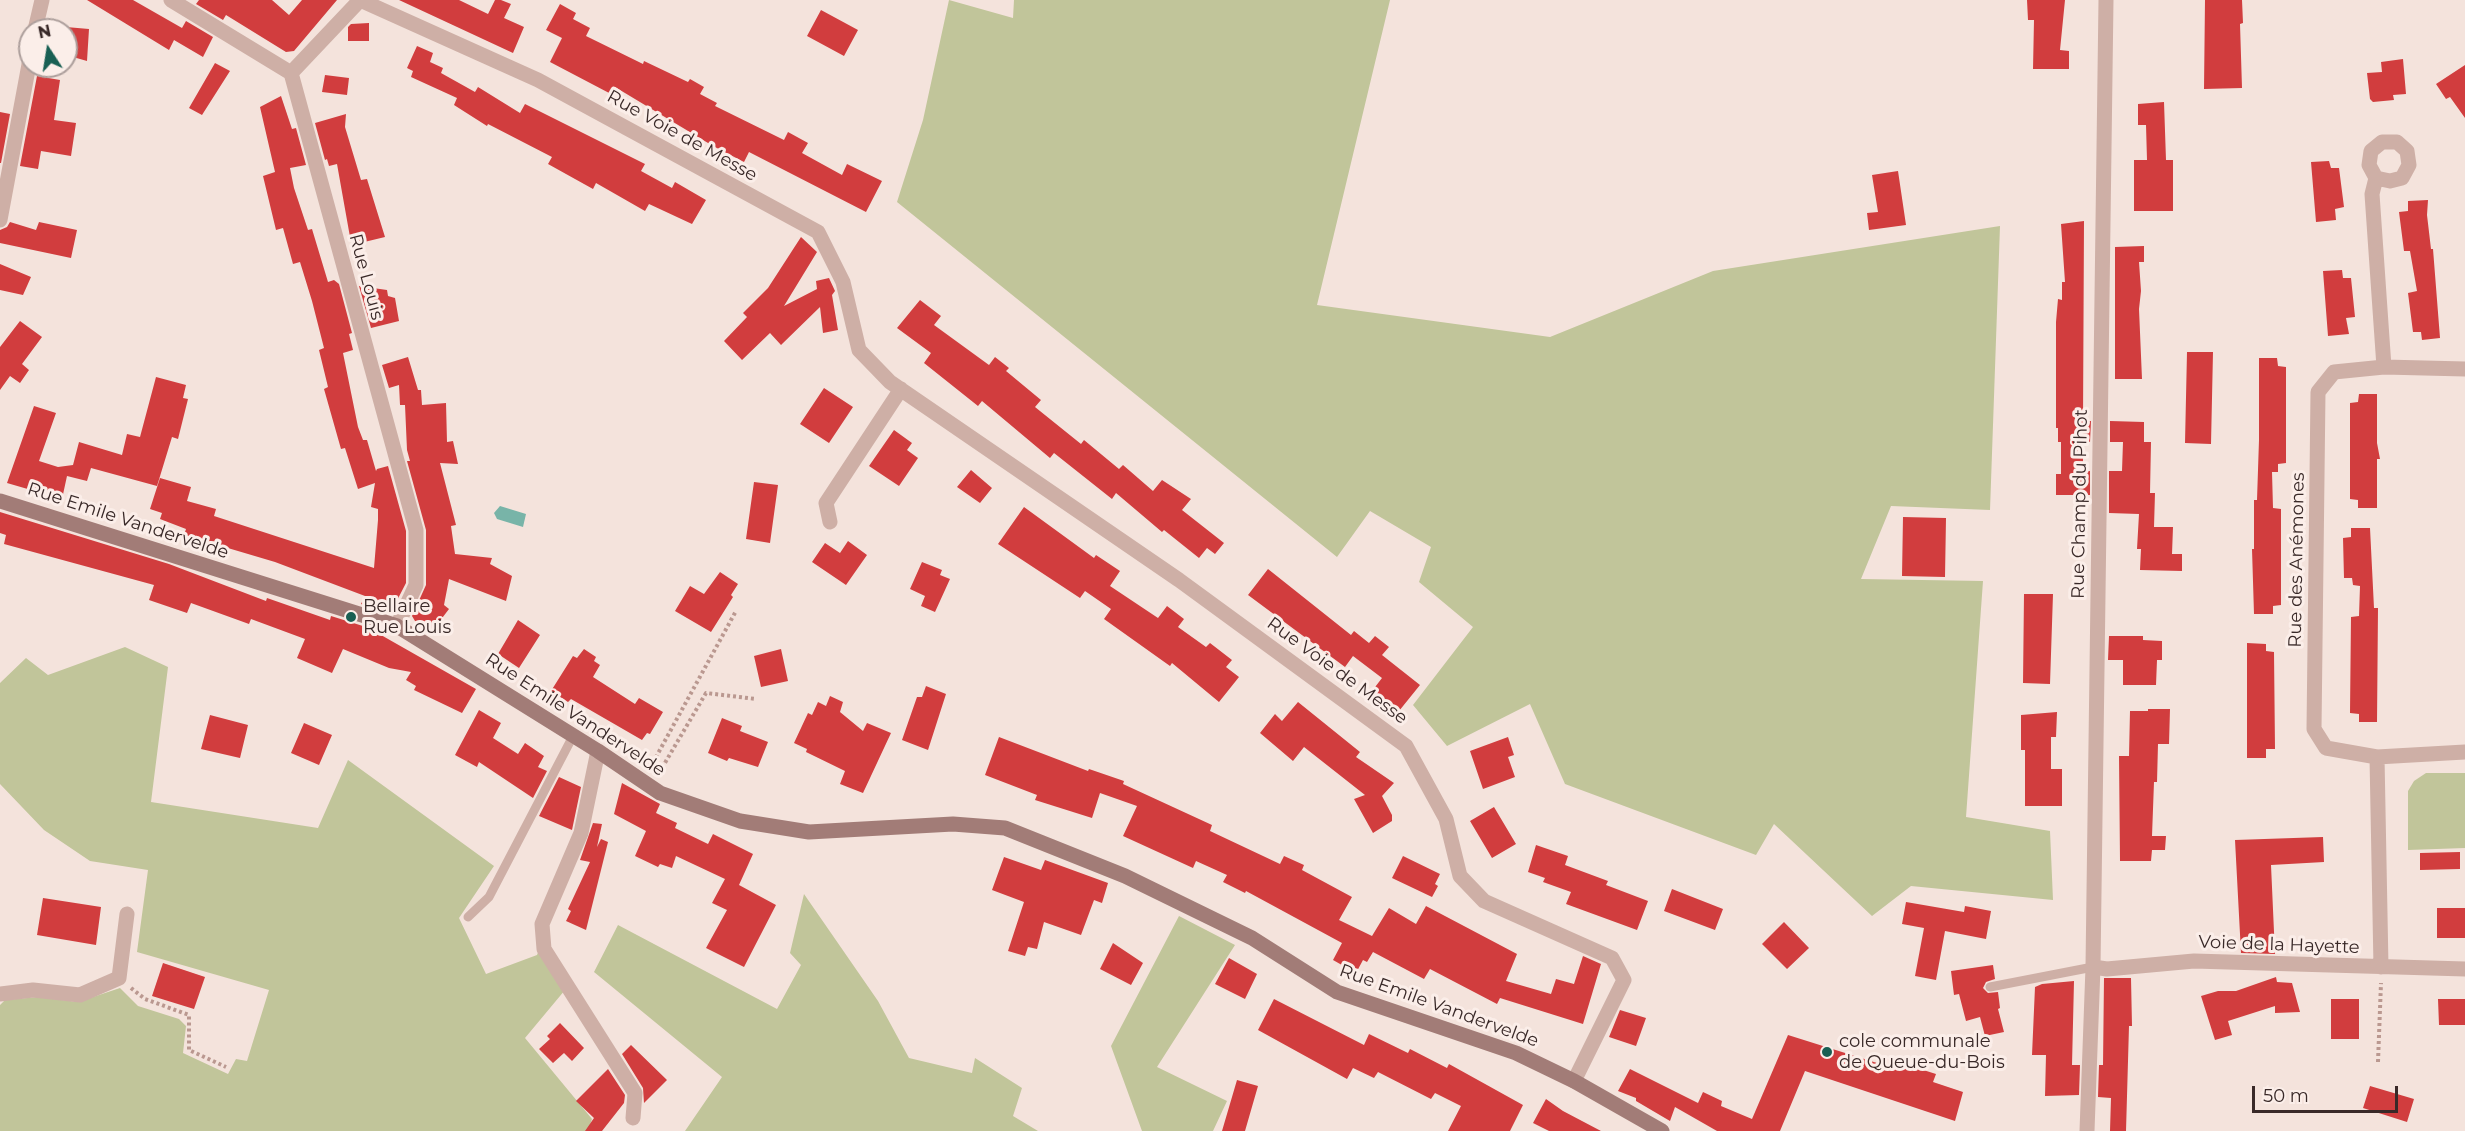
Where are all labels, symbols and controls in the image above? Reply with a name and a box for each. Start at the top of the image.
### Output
north arrow [18,18,78,78]
text: N [36,21,53,42]
street label: Rue Voie de Messe [603,86,761,186]
street label: Rue Louis [344,232,388,322]
street label: Rue Champ du Pihot [2068,409,2092,599]
street label: Rue des Anémones [2285,472,2309,648]
street label: Rue Emile Vandervelde [25,478,231,564]
place label: Bellaire Rue Louis [363,596,451,638]
marker: Bellaire Rue Louis [344,610,358,624]
street label: Rue Voie de Messe [1263,613,1411,729]
street label: Rue Emile Vandervelde [481,649,669,781]
street label: Voie de la Hayette [2198,931,2360,959]
street label: Rue Emile Vandervelde [1336,960,1542,1052]
place label: cole communale de Queue-du-Bois [1839,1031,2005,1074]
marker: cole communale de Queue-du-Bois [1820,1045,1834,1059]
scale bar [2255,1074,2400,1112]
text: 50 m [2263,1085,2309,1107]

